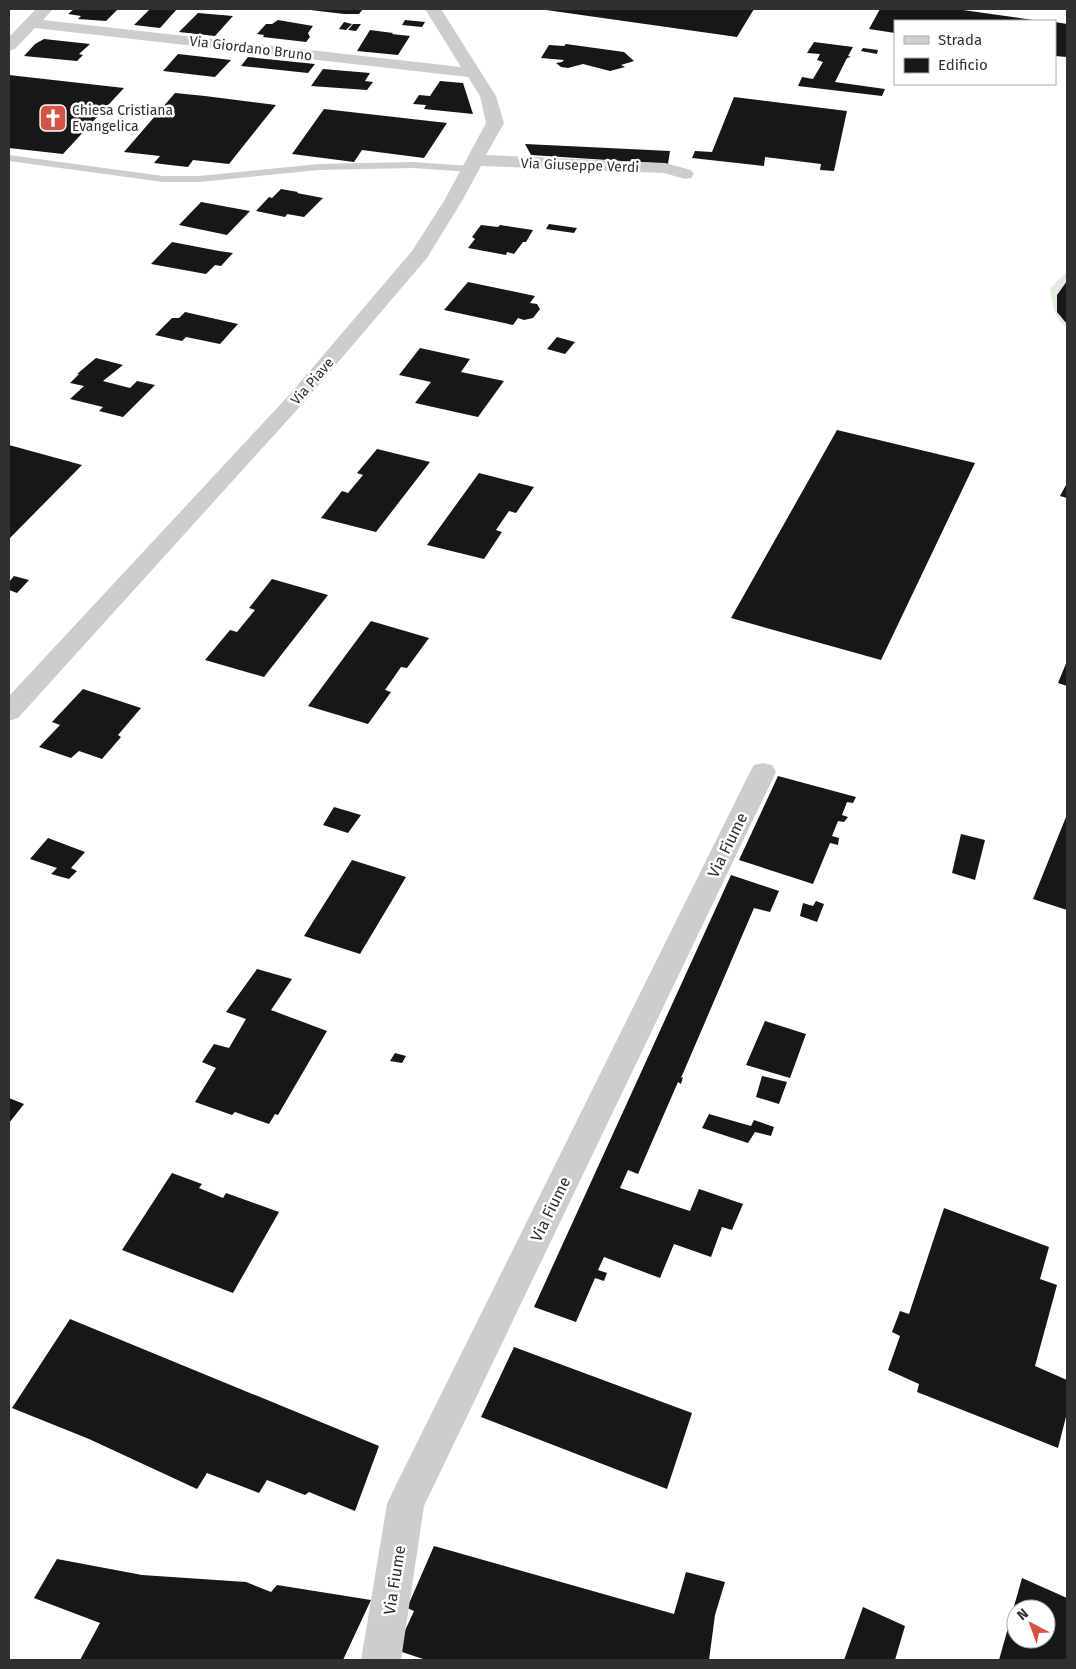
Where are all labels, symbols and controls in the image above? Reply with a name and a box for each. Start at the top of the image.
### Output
legend [894,20,1056,85]
text: Strada [938,31,982,49]
street label: Via Giordano Bruno [189,33,313,64]
text: Edificio [938,56,988,74]
place label: Chiesa Cristiana Evangelica [72,102,173,135]
church icon: Chiesa Cristiana Evangelica [38,103,68,133]
street label: Via Giuseppe Verdi [520,155,639,176]
street label: Via Piave [287,354,337,408]
street label: Via Fiume [704,810,751,881]
street label: Via Fiume [527,1174,574,1245]
street label: Via Fiume [380,1544,409,1616]
north arrow [1006,1599,1056,1649]
text: N [1014,1605,1032,1624]

